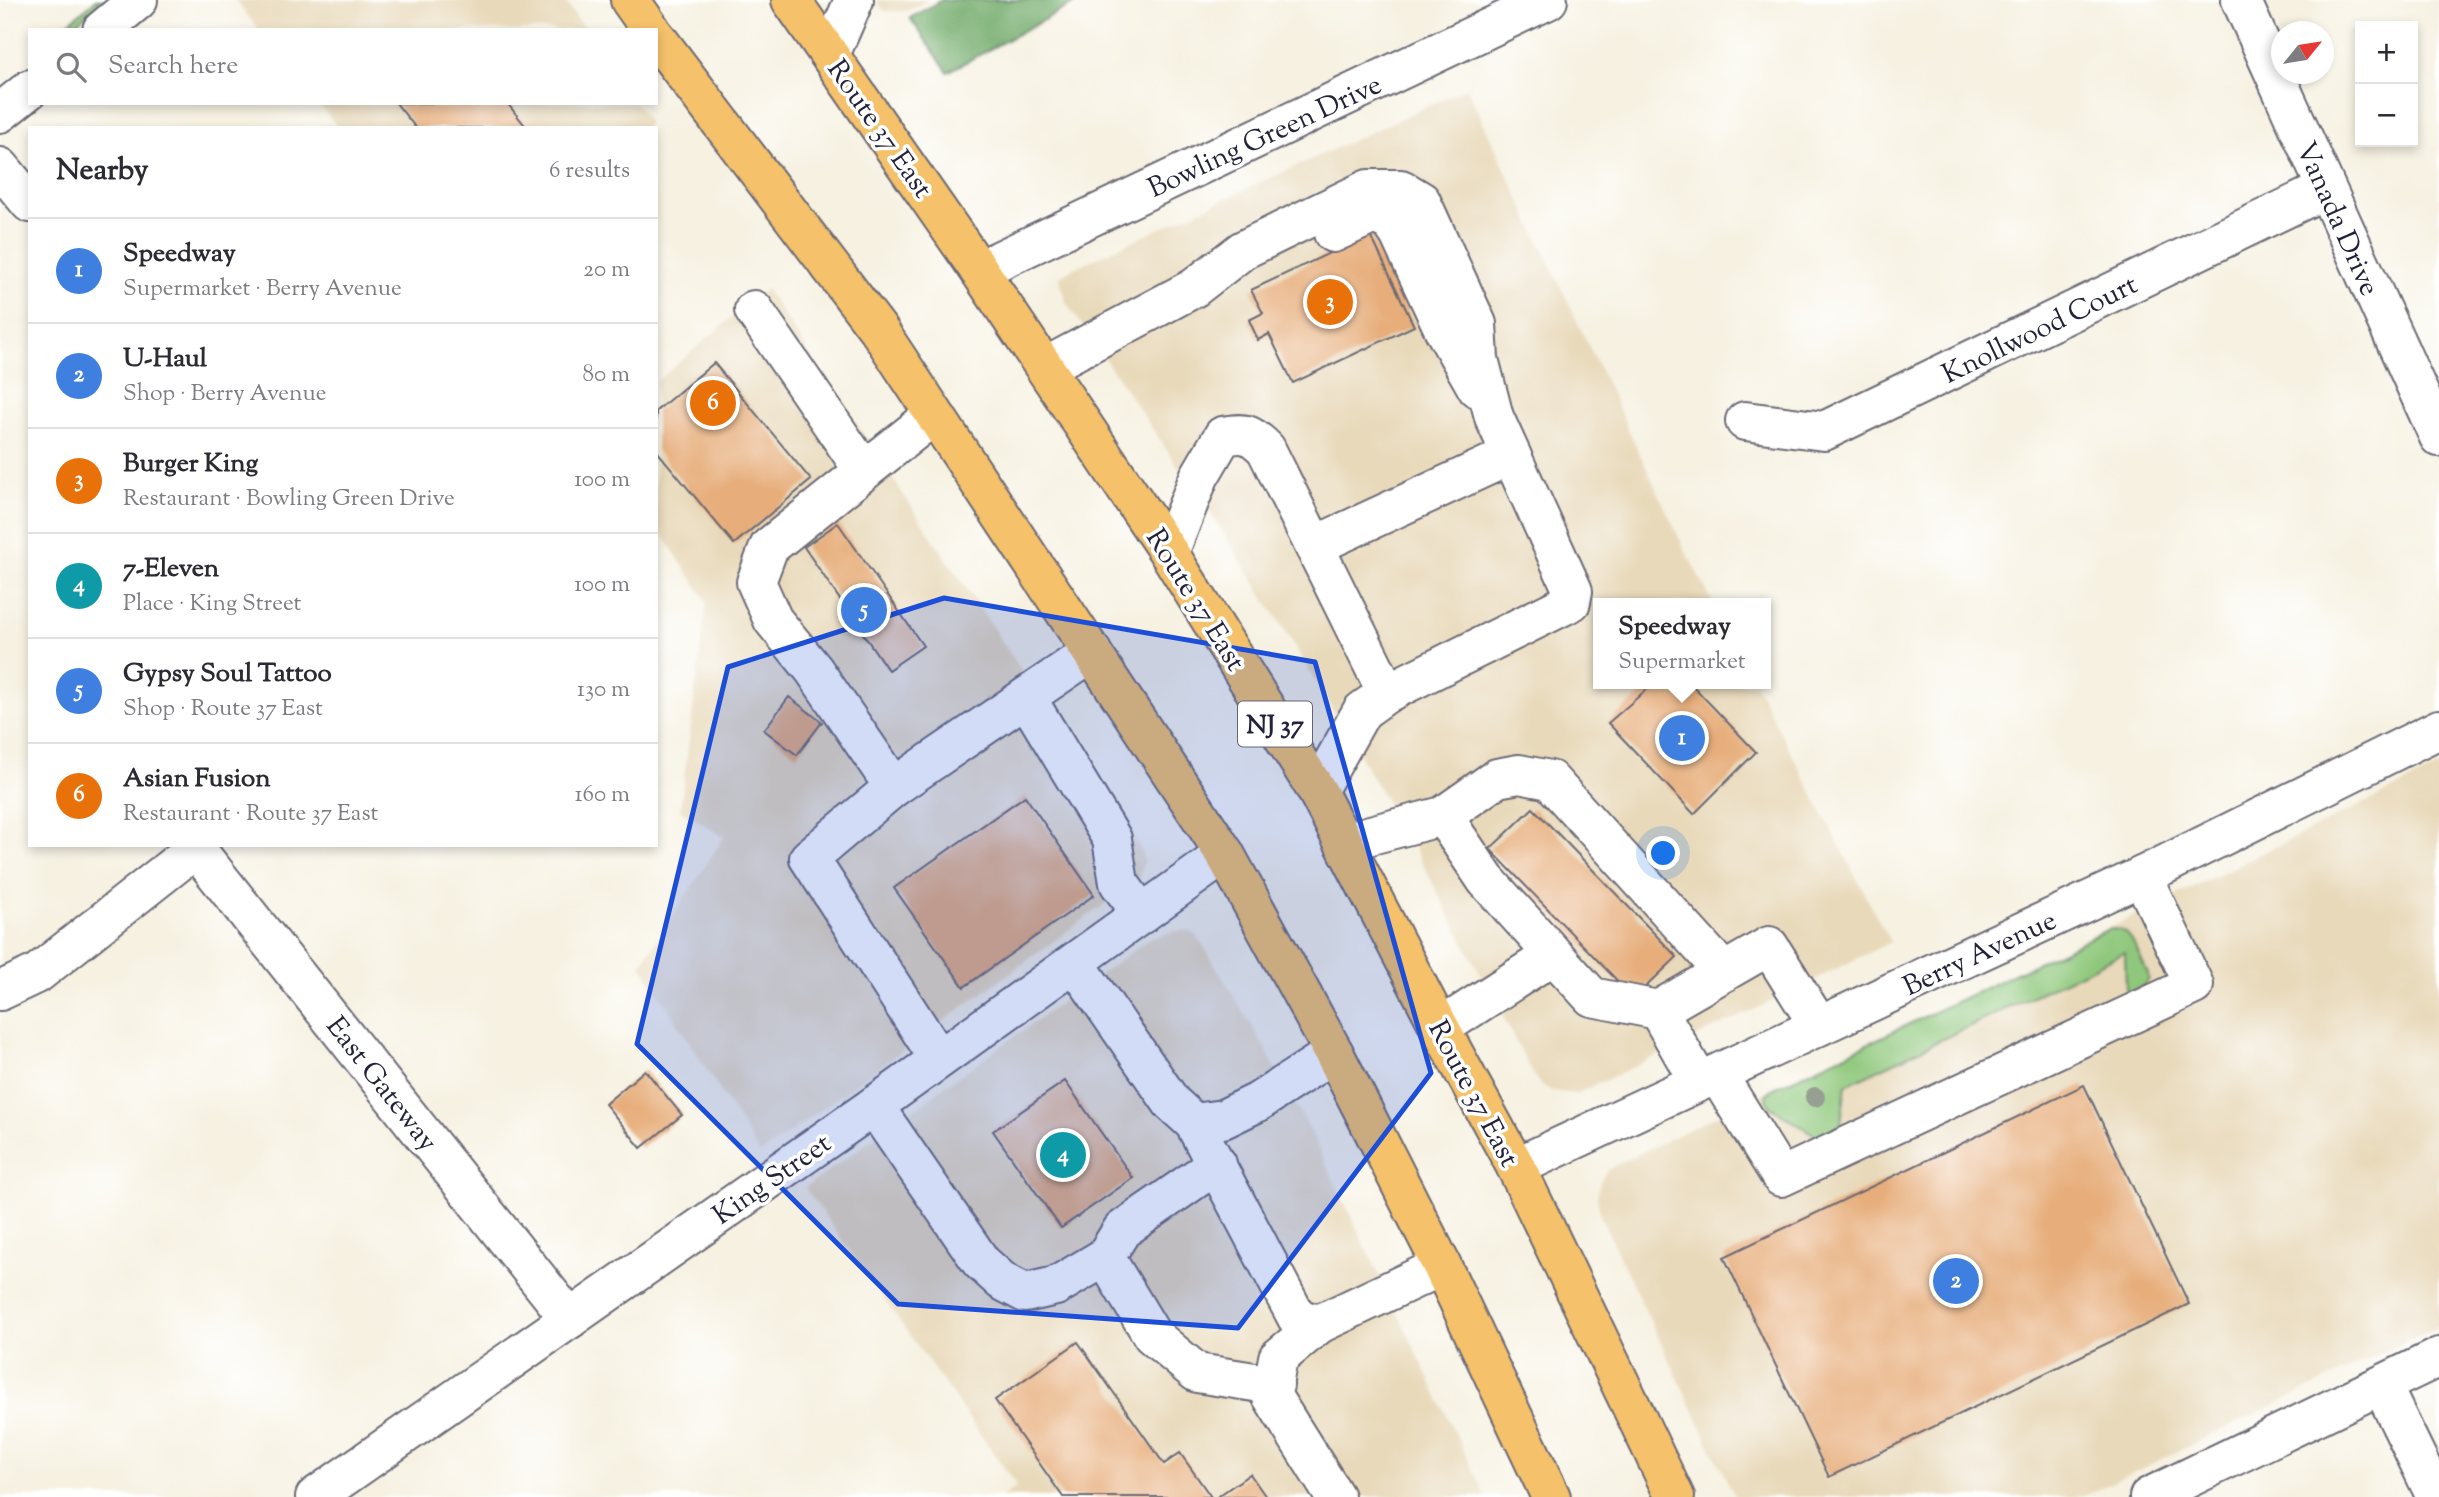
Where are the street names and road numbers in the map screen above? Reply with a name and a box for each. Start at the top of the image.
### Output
street label: Route 37 East [816,52,941,207]
street label: Bowling Green Drive [1142,66,1389,210]
street label: Vanada Drive [2284,136,2388,303]
street label: Knollwood Court [1936,266,2145,395]
street label: Route 37 East [1135,522,1254,680]
road number: NJ 37 [1238,702,1312,746]
street label: Berry Avenue [1897,902,2064,1008]
street label: East Gateway [315,1009,446,1161]
street label: Route 37 East [1417,1014,1528,1175]
street label: King Street [705,1125,840,1236]

